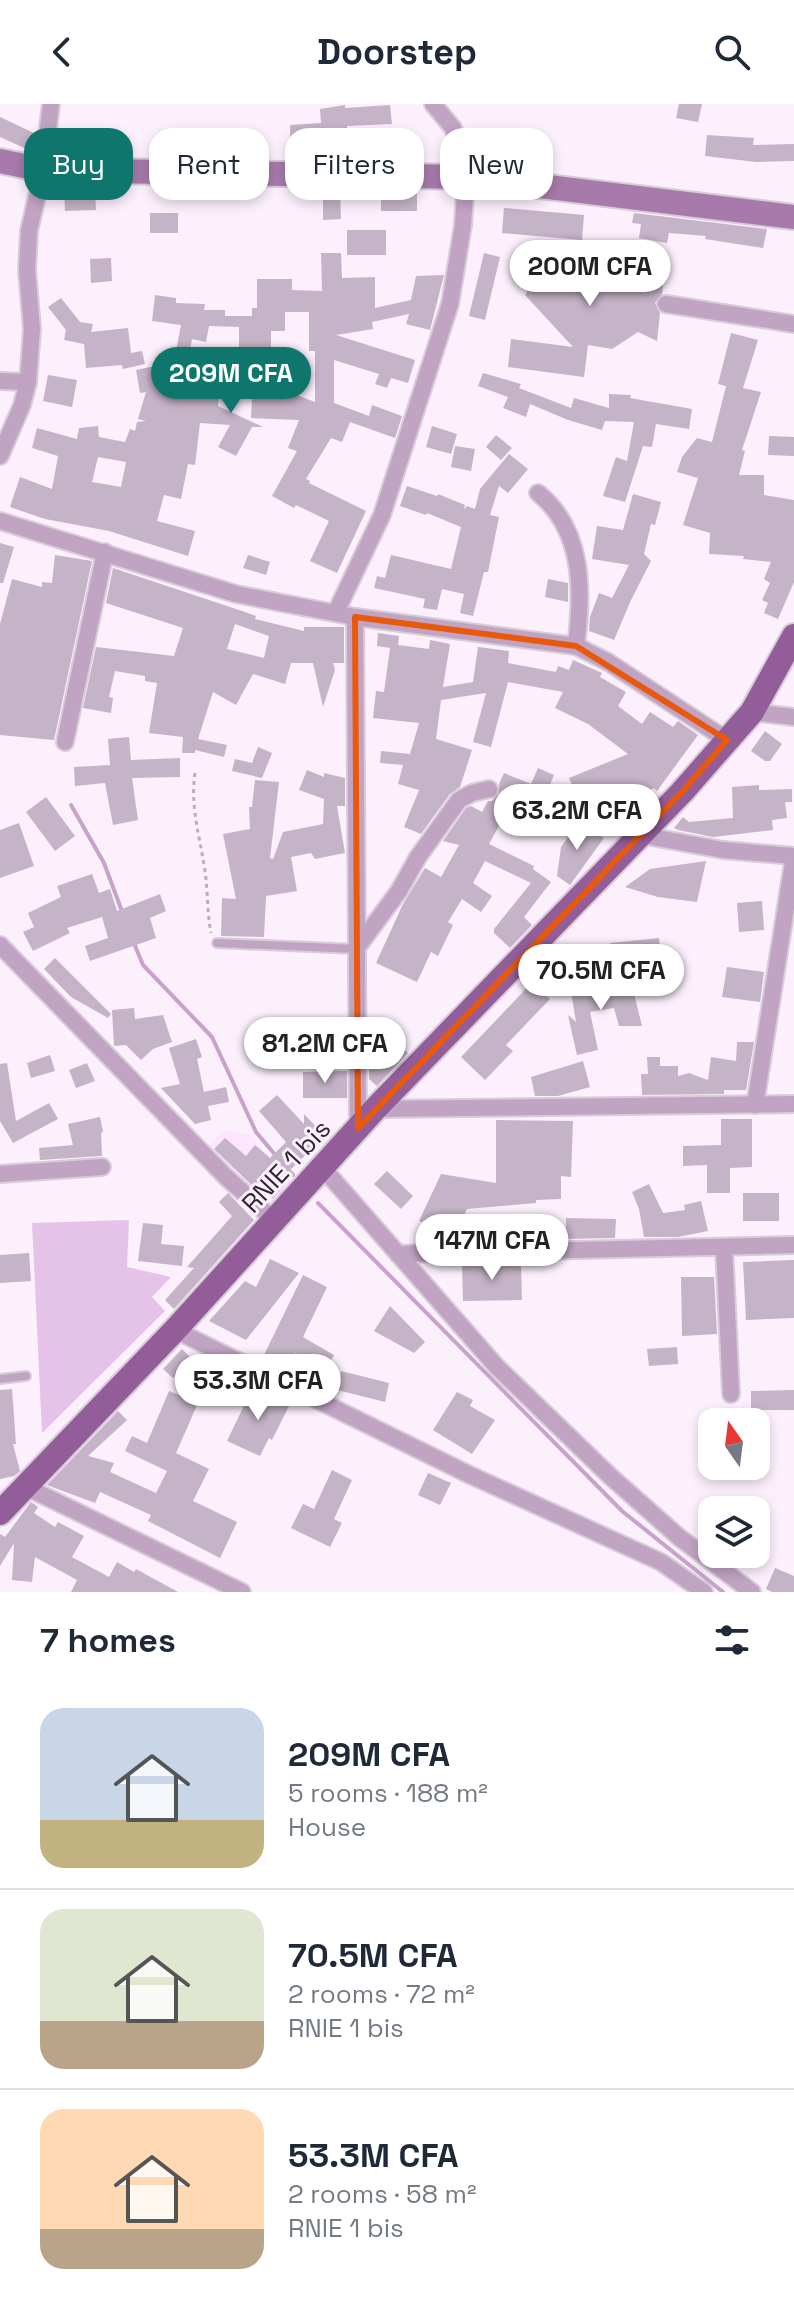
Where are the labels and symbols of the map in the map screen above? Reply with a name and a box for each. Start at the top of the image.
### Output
pin: 200M CFA [507,240,673,308]
pin: 209M CFA [148,347,314,415]
pin: 63.2M CFA [485,784,669,852]
pin: 70.5M CFA [509,944,693,1012]
pin: 81.2M CFA [233,1017,417,1085]
street label: RNIE 1 bis [234,1112,338,1220]
pin: 147M CFA [409,1214,575,1282]
pin: 53.3M CFA [166,1354,350,1422]
north arrow [698,1408,770,1480]

